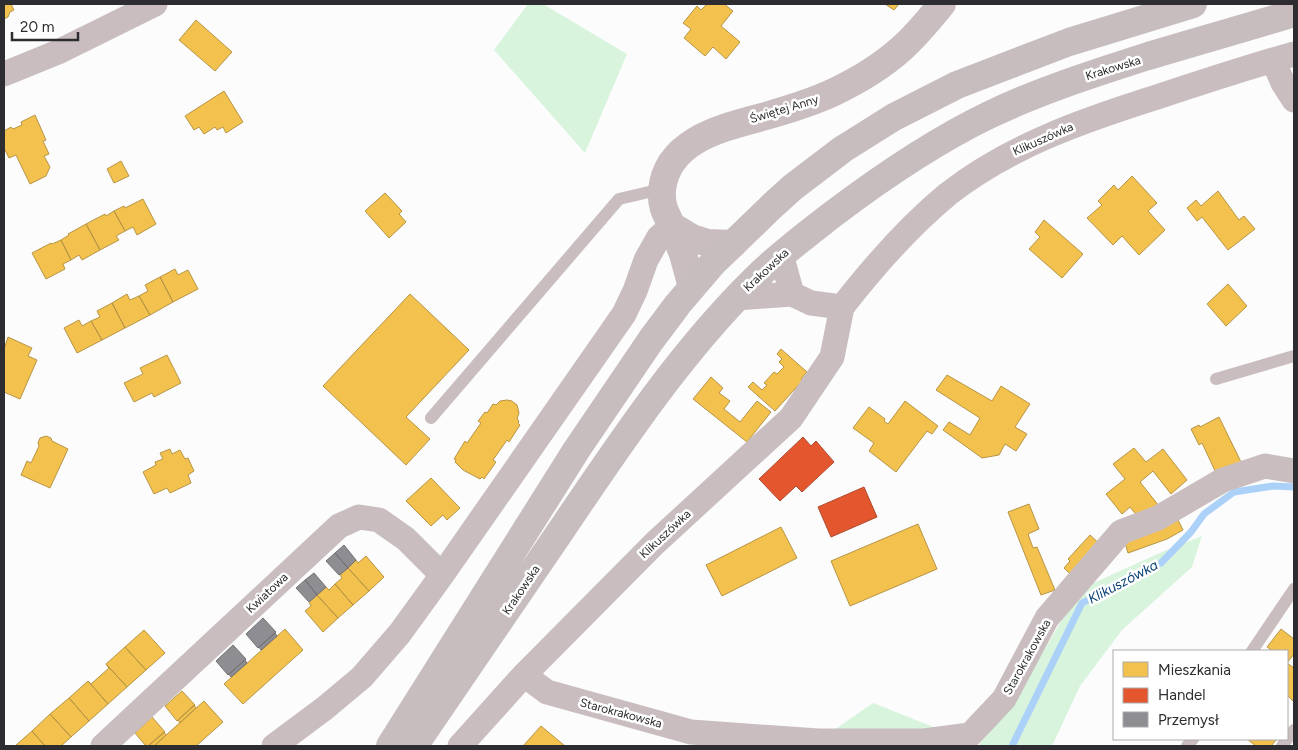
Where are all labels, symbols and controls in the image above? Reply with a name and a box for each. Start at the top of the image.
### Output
scale bar [12,10,79,42]
text: 20 m [20,18,54,36]
street label: Krakowska [1084,53,1142,83]
street label: Świętej Anny [748,92,821,126]
street label: Klikuszówka [1011,119,1075,159]
street label: Krakowska [740,246,792,294]
street label: Klikuszówka [637,507,693,561]
water label: Klikuszówka [1085,556,1161,608]
street label: Krakowska [499,563,543,617]
street label: Kwiatowa [243,570,291,616]
street label: Starokrakowska [1000,617,1054,697]
legend [1113,650,1288,740]
text: Mieszkania [1158,661,1231,679]
text: Handel [1158,686,1206,704]
street label: Starokrakowska [578,695,664,731]
text: Przemysł [1158,711,1219,729]

